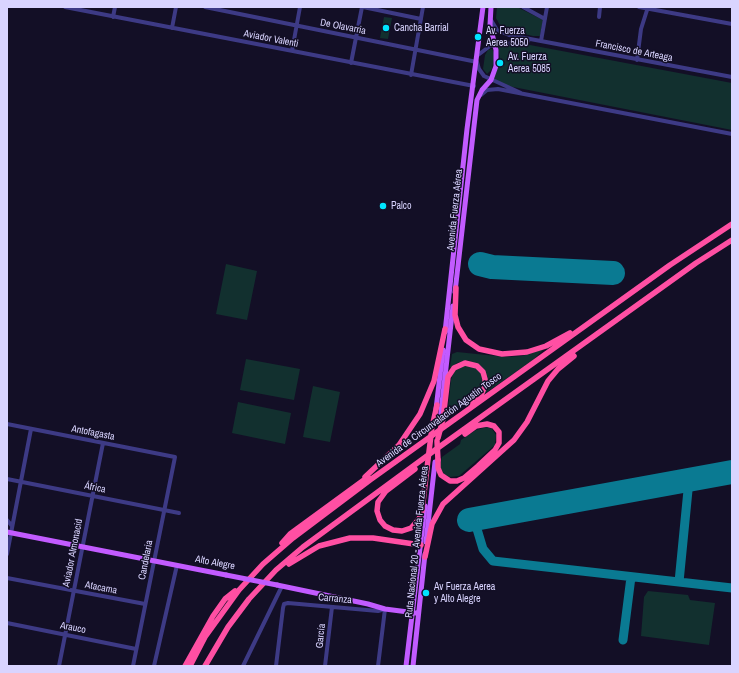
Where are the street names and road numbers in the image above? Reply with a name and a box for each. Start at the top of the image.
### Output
street label: De Olavarria [319,17,367,37]
street label: Aviador Valenti [243,28,299,50]
street label: Francisco de Arteaga [594,38,674,64]
street label: Avenida Fuerza Aérea [445,169,465,251]
street label: Avenida de Circunvalación Agustín Tosco [374,370,504,470]
street label: Antofagasta [70,423,116,443]
street label: Ruta Nacional 20 - Avenida Fuerza Aérea [403,466,431,618]
street label: África [83,480,107,496]
street label: Aviador Almonacid [61,518,85,588]
street label: Candelaria [136,539,156,581]
street label: Alto Alegre [194,553,236,573]
street label: Atacama [84,579,118,597]
street label: Carranza [318,592,352,606]
street label: Arauco [59,620,87,636]
street label: García [314,623,328,649]

